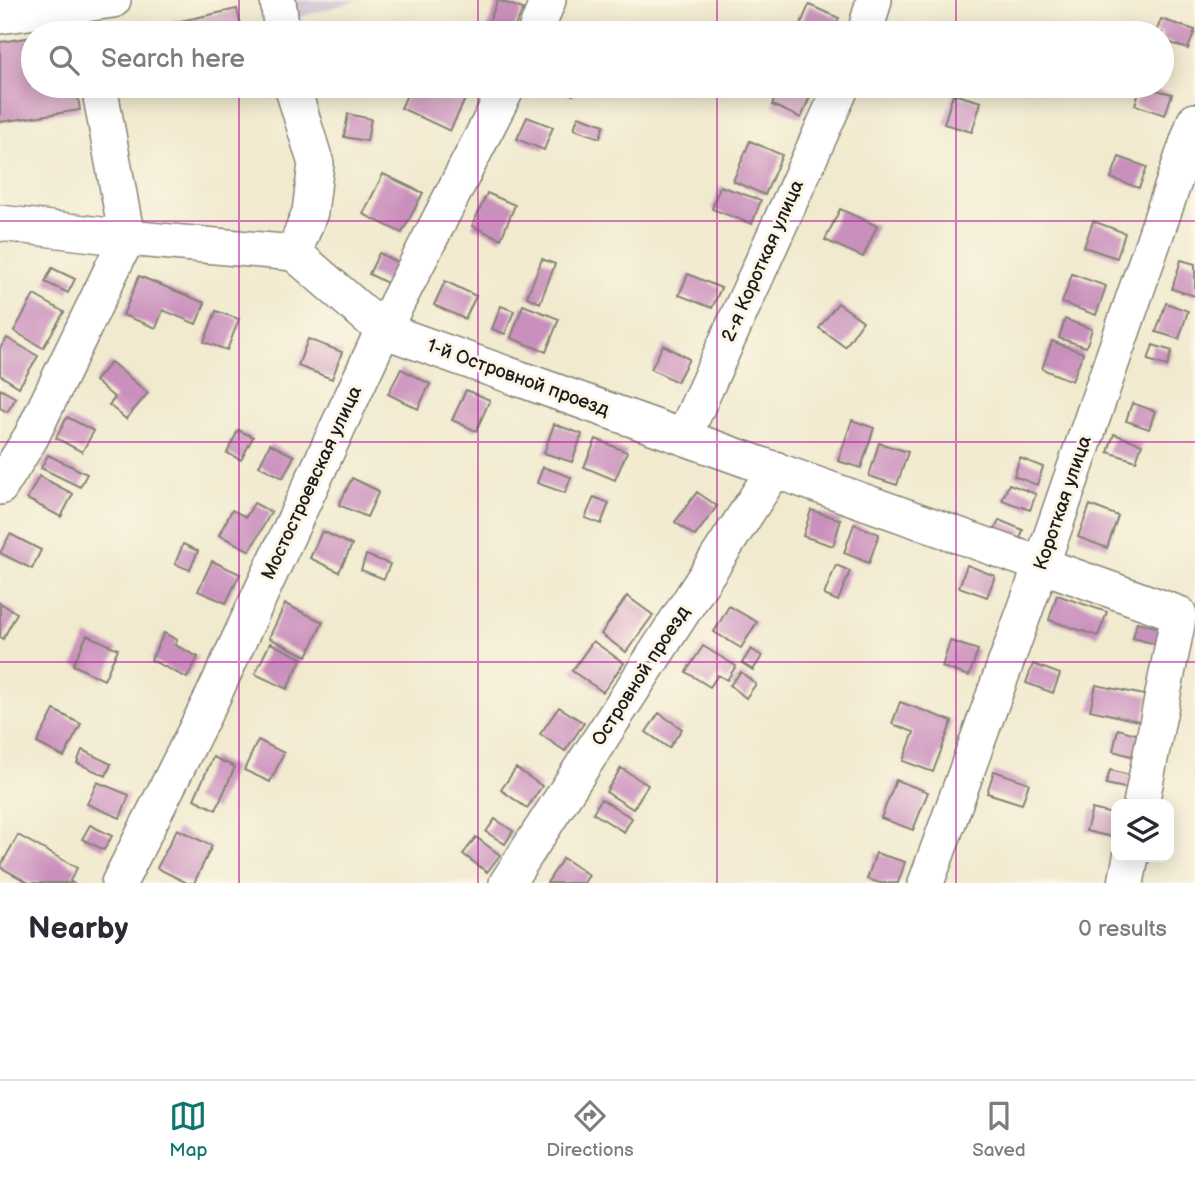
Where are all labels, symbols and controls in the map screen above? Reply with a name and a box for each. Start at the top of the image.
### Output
search box [21,21,1174,98]
icon: search [45,41,83,79]
text: Search here [101,44,245,75]
street label: 2-я Короткая улица [717,177,809,345]
street label: 1-й Островной проезд [424,334,613,422]
street label: Мостостроевская улица [257,382,367,584]
street label: Короткая улица [1029,433,1097,573]
street label: Островной проезд [587,601,695,750]
map controls [1111,799,1174,862]
button: layers [1111,799,1174,862]
text: Nearby [28,911,128,947]
text: 0 results [1078,915,1167,943]
tab: Map [169,1097,208,1162]
tab: Directions [546,1097,634,1162]
tab: Saved [972,1097,1026,1162]

